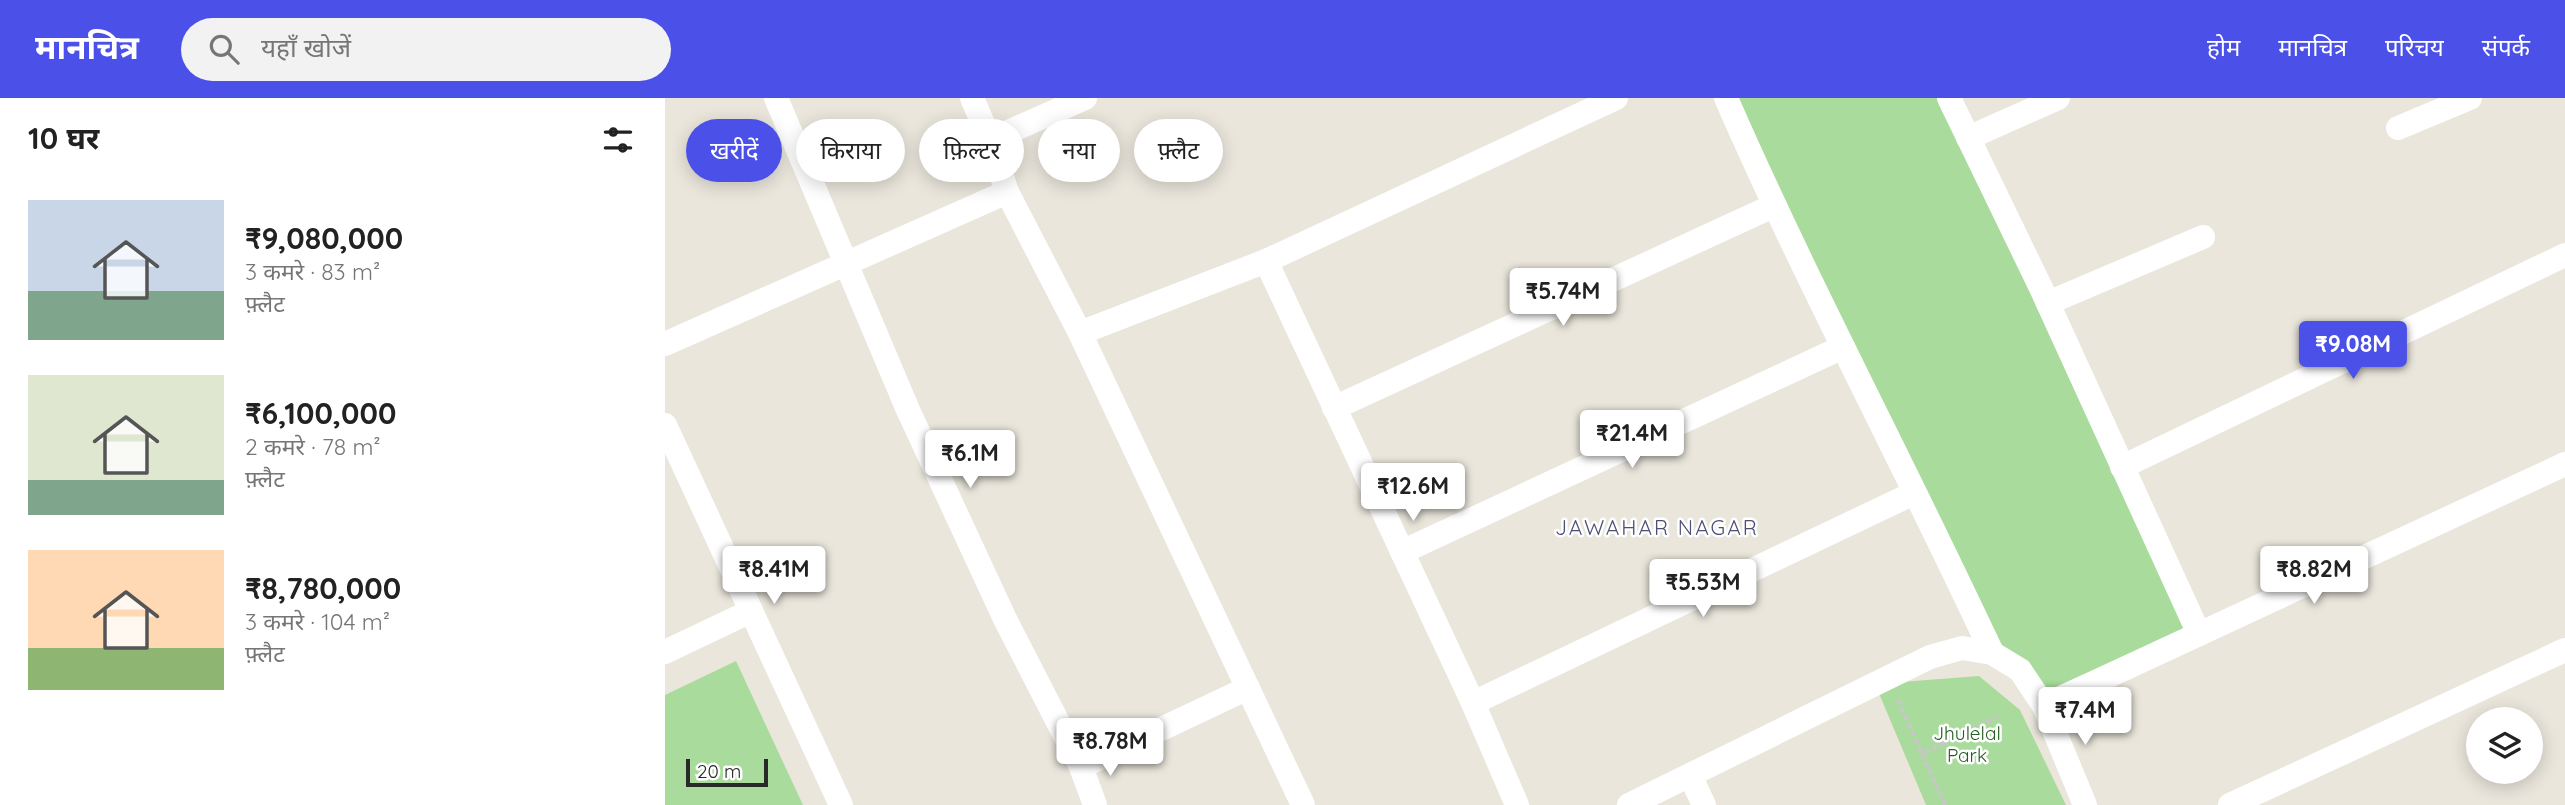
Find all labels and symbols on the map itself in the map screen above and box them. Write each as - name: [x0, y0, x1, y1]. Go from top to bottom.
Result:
- pin: ₹5.74M: [1506, 268, 1620, 328]
- pin: ₹9.08M: [2296, 322, 2410, 381]
- pin: ₹21.4M: [1575, 410, 1689, 470]
- pin: ₹6.1M: [921, 430, 1019, 490]
- pin: ₹12.6M: [1356, 464, 1470, 523]
- district label: JAWAHAR NAGAR: [1555, 514, 1759, 540]
- pin: ₹8.41M: [717, 546, 831, 606]
- pin: ₹8.82M: [2257, 546, 2371, 606]
- pin: ₹5.53M: [1646, 560, 1760, 619]
- pin: ₹7.4M: [2036, 688, 2134, 747]
- pin: ₹8.78M: [1053, 718, 1167, 778]
- park label: Jhulelal Park: [1933, 721, 2001, 767]
- scale bar: [686, 756, 768, 788]

